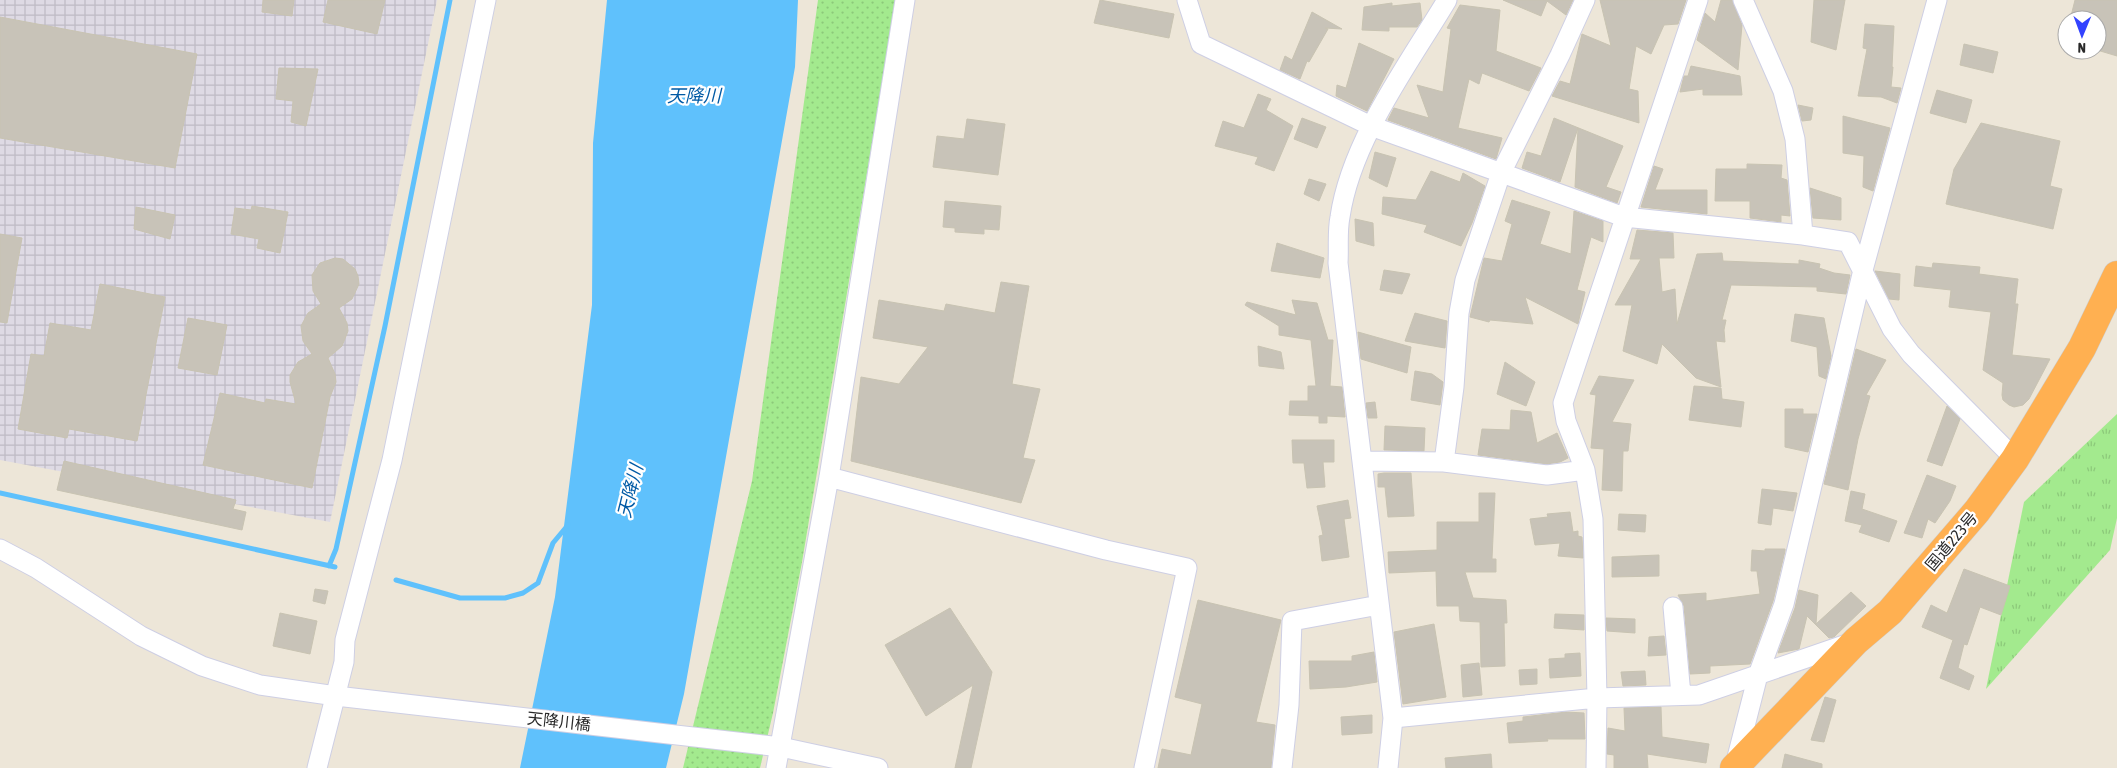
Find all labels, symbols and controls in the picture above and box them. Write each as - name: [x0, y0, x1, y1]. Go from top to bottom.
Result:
- north arrow: [2057, 10, 2107, 60]
- text: N: [2078, 40, 2086, 56]
- water label: 天降川: [667, 85, 723, 106]
- water label: 天降川: [613, 460, 647, 520]
- street label: 国道223号: [1921, 508, 1981, 574]
- street label: 天降川橋: [526, 709, 592, 733]

